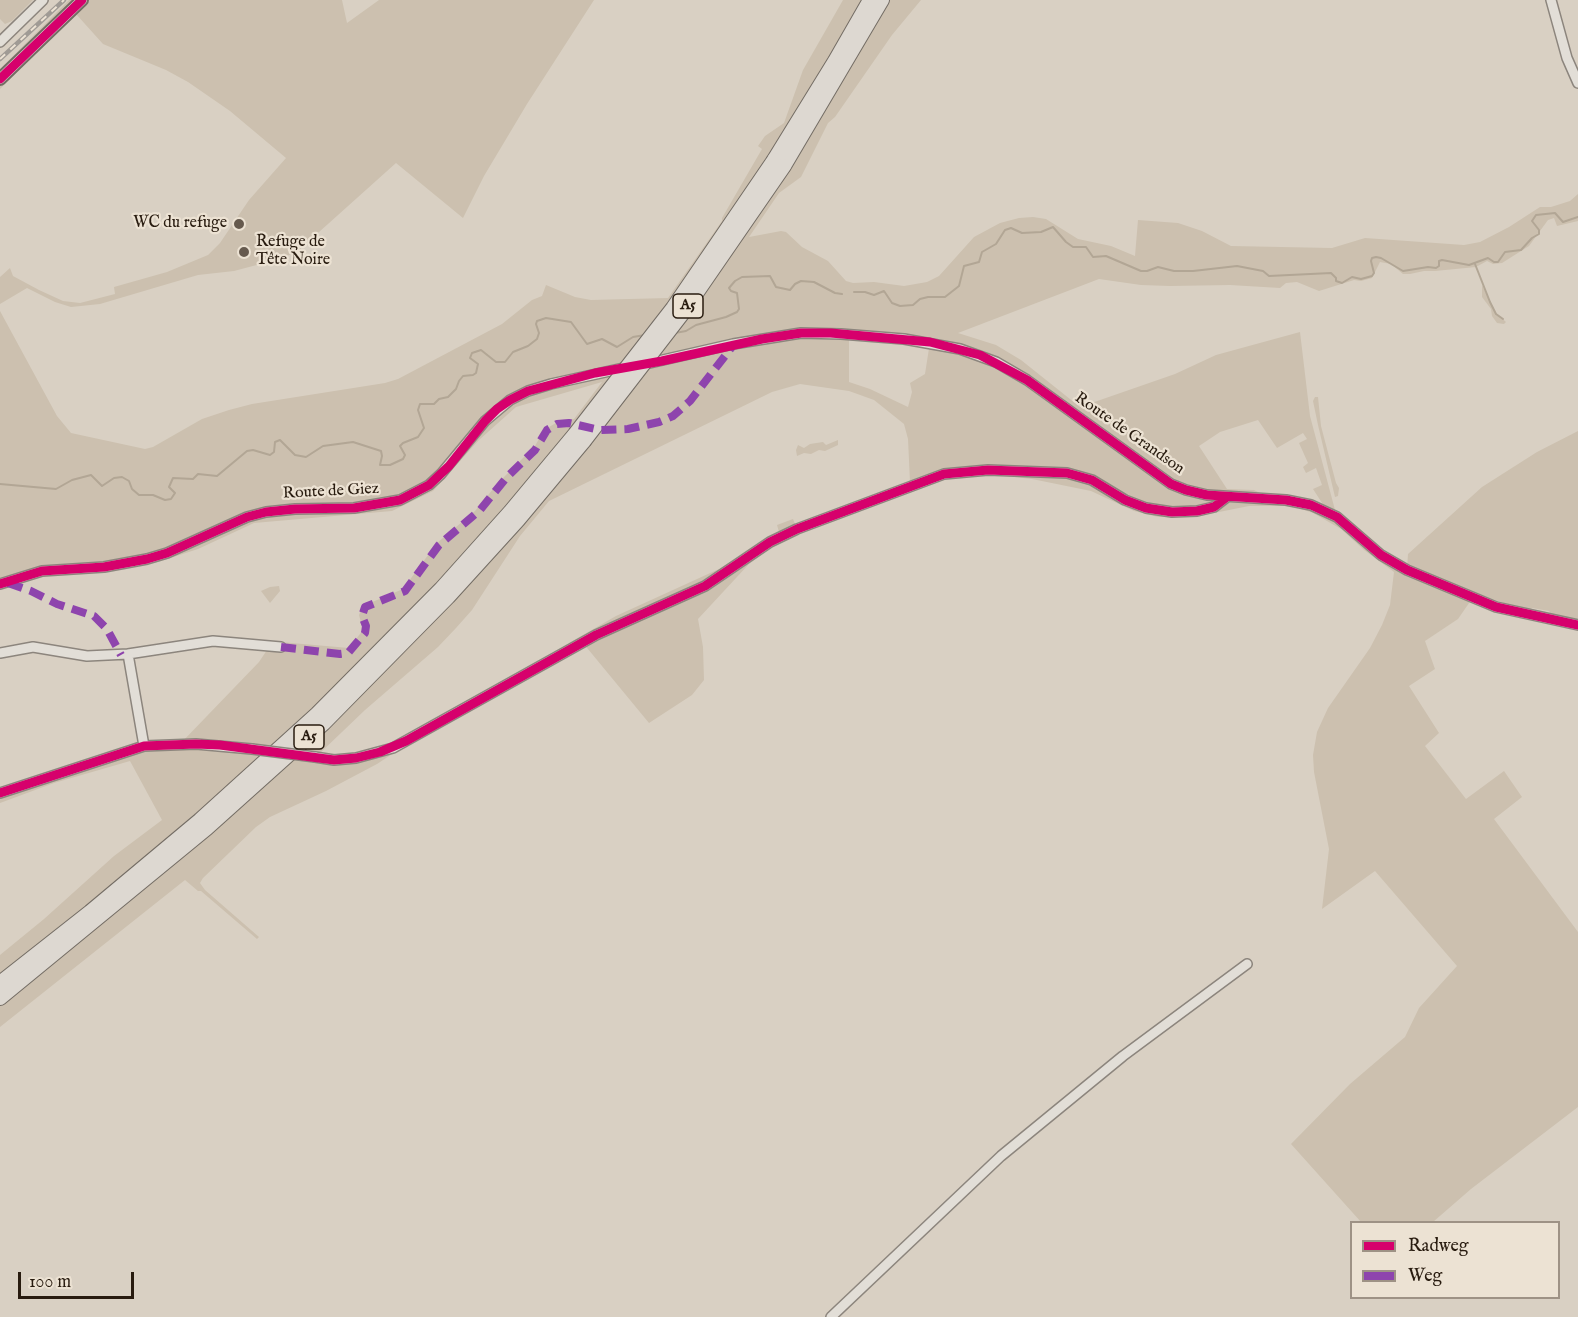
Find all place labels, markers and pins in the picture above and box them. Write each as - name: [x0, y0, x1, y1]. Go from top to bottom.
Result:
- place label: WC du refuge: [133, 214, 227, 234]
- marker: WC du refuge: [232, 217, 246, 231]
- place label: Refuge de Tête Noire: [256, 233, 330, 271]
- marker: Refuge de Tête Noire: [237, 245, 251, 259]

